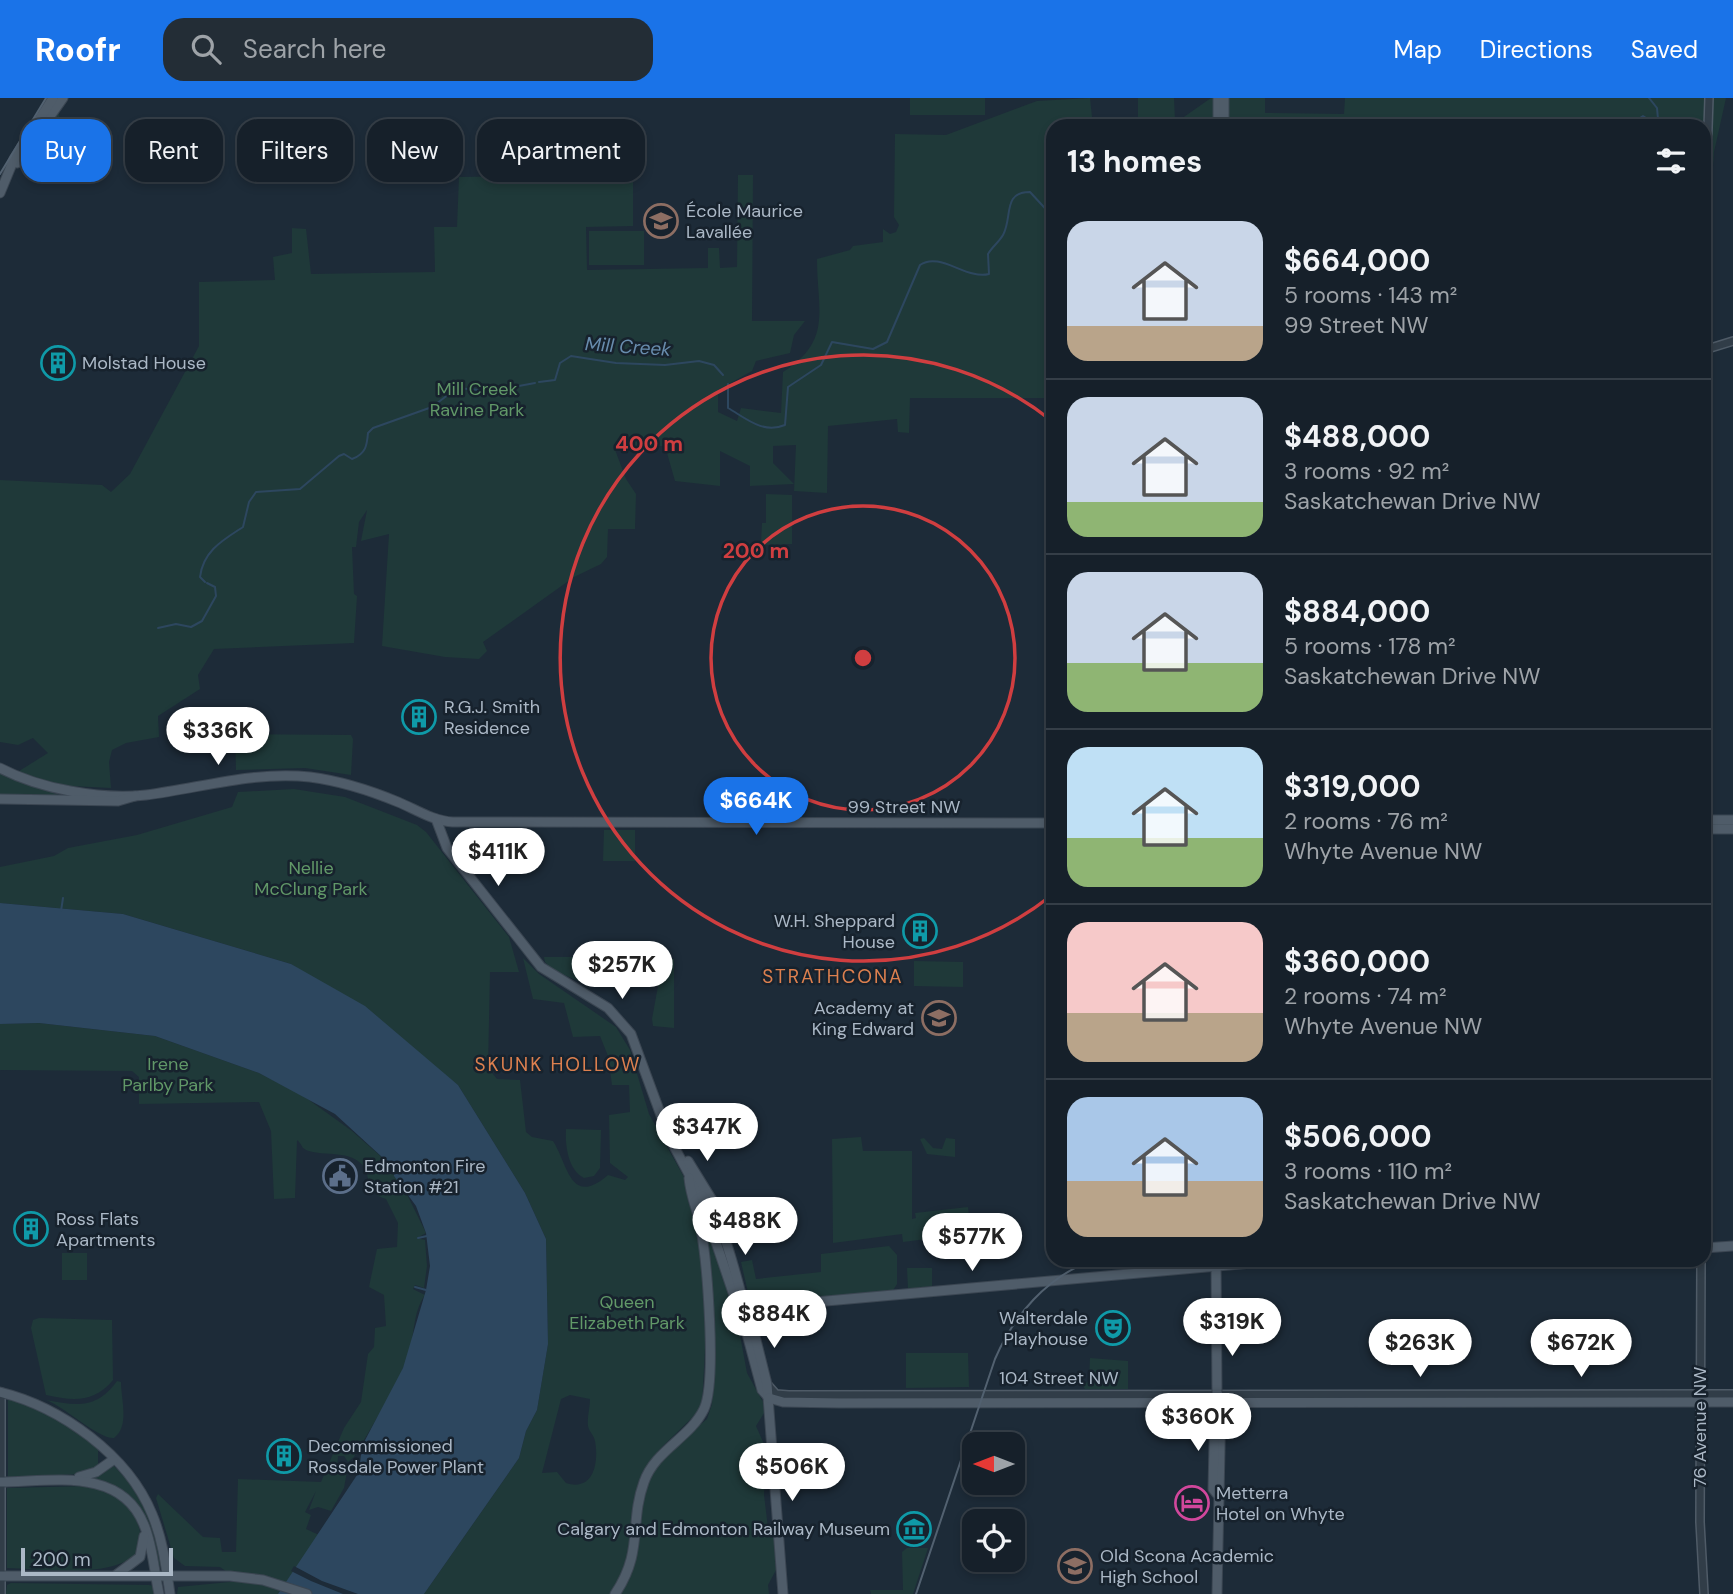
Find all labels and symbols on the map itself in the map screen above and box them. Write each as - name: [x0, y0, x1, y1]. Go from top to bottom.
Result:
- place label: École Maurice Lavallée: [686, 199, 803, 244]
- school or university icon: École Maurice Lavallée: [642, 202, 680, 240]
- water label: Mill Creek: [584, 331, 672, 362]
- building icon: Molstad House: [39, 344, 77, 382]
- place label: Molstad House: [82, 351, 206, 375]
- park label: Mill Creek Ravine Park: [430, 377, 524, 422]
- text: 400 m: [615, 430, 683, 458]
- text: 200 m: [723, 537, 789, 565]
- centre of rings: [851, 646, 875, 670]
- place label: R.G.J. Smith Residence: [444, 695, 540, 740]
- building icon: R.G.J. Smith Residence: [400, 698, 438, 736]
- pin: $336K: [169, 708, 267, 767]
- pin: $664K: [707, 778, 805, 837]
- street label: 99 Street NW: [847, 795, 961, 819]
- pin: $411K: [449, 828, 547, 888]
- park label: Nellie McClung Park: [254, 856, 368, 901]
- place label: W.H. Sheppard House: [774, 909, 895, 954]
- building icon: W.H. Sheppard House: [901, 912, 939, 950]
- pin: $257K: [573, 942, 671, 1001]
- district label: STRATHCONA: [762, 964, 904, 989]
- place label: Academy at King Edward: [812, 996, 914, 1041]
- school or university icon: Academy at King Edward: [920, 999, 958, 1037]
- park label: Irene Parlby Park: [122, 1052, 214, 1097]
- district label: SKUNK HOLLOW: [475, 1052, 641, 1077]
- pin: $347K: [658, 1104, 756, 1163]
- place label: Edmonton Fire Station #21: [364, 1154, 486, 1199]
- public building icon: Edmonton Fire Station #21: [321, 1157, 359, 1195]
- pin: $488K: [696, 1198, 794, 1257]
- place label: Ross Flats Apartments: [56, 1207, 155, 1252]
- building icon: Ross Flats Apartments: [12, 1210, 50, 1248]
- pin: $577K: [923, 1214, 1021, 1273]
- park label: Queen Elizabeth Park: [569, 1290, 685, 1335]
- pin: $884K: [725, 1290, 823, 1350]
- pin: $319K: [1183, 1298, 1281, 1358]
- place label: Walterdale Playhouse: [999, 1306, 1088, 1351]
- theatre icon: Walterdale Playhouse: [1094, 1309, 1132, 1347]
- pin: $263K: [1371, 1320, 1469, 1379]
- pin: $672K: [1532, 1320, 1630, 1379]
- street label: 104 Street NW: [999, 1366, 1119, 1390]
- street label: 76 Avenue NW: [1688, 1366, 1712, 1488]
- pin: $360K: [1149, 1394, 1247, 1453]
- north arrow: [962, 1432, 1026, 1494]
- place label: Decommissioned Rossdale Power Plant: [308, 1434, 484, 1479]
- building icon: Decommissioned Rossdale Power Plant: [265, 1437, 303, 1475]
- pin: $506K: [743, 1444, 841, 1503]
- place label: Metterra Hotel on Whyte: [1216, 1481, 1345, 1526]
- hotel icon: Metterra Hotel on Whyte: [1173, 1484, 1211, 1522]
- museum icon: Calgary and Edmonton Railway Museum: [895, 1510, 933, 1548]
- place label: Calgary and Edmonton Railway Museum: [557, 1517, 890, 1541]
- place label: Old Scona Academic High School: [1100, 1544, 1274, 1589]
- scale bar: [21, 1545, 173, 1577]
- school or university icon: Old Scona Academic High School: [1056, 1547, 1094, 1585]

